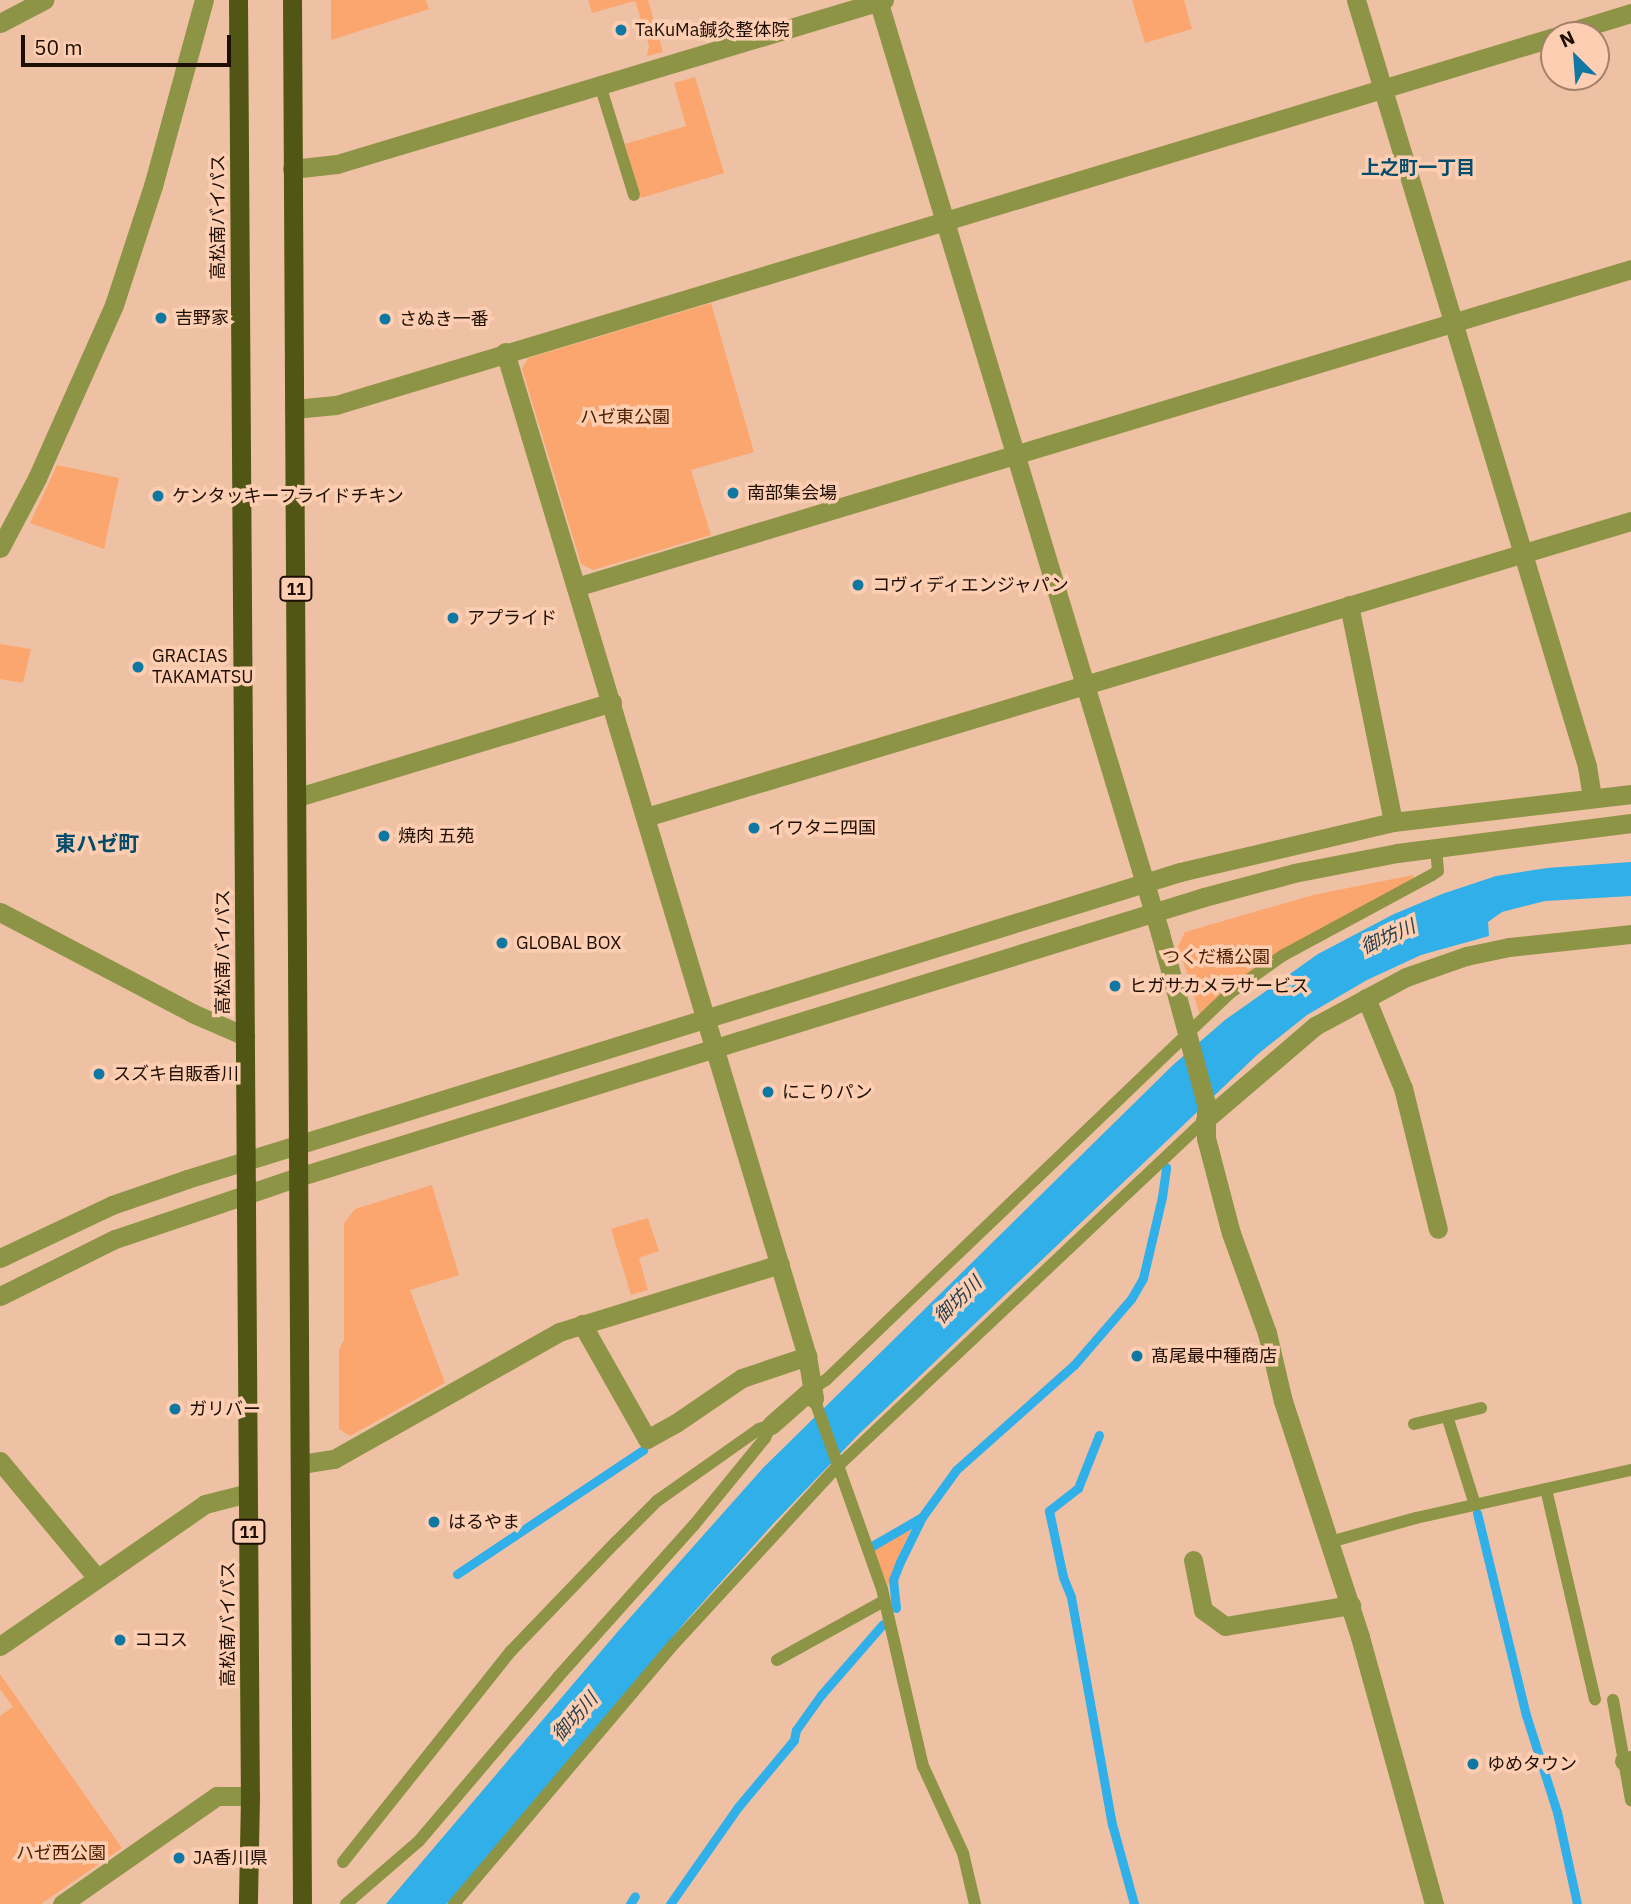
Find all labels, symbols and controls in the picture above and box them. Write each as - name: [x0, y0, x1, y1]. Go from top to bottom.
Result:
- place label: TaKuMa鍼灸整体院: [635, 19, 789, 41]
- scale bar: [24, 21, 234, 65]
- north arrow: [1540, 21, 1610, 91]
- marker: TaKuMa鍼灸整体院: [613, 22, 629, 38]
- text: N: [1556, 25, 1578, 53]
- text: 50 m: [34, 33, 83, 61]
- street label: 高松南バイパス: [207, 154, 229, 280]
- district label: 上之町一丁目: [1361, 157, 1475, 179]
- place label: 吉野家: [175, 307, 229, 329]
- place label: さぬき一番: [399, 308, 489, 330]
- marker: 吉野家: [153, 310, 169, 326]
- marker: さぬき一番: [377, 311, 393, 327]
- park label: ハゼ東公園: [580, 406, 670, 428]
- place label: 南部集会場: [747, 482, 837, 504]
- place label: ケンタッキーフライドチキン: [172, 485, 406, 507]
- marker: 南部集会場: [725, 485, 741, 501]
- marker: ケンタッキーフライドチキン: [150, 488, 166, 504]
- place label: コヴィディエンジャパン: [872, 574, 1070, 596]
- road number: 11: [278, 576, 314, 602]
- marker: コヴィディエンジャパン: [850, 577, 866, 593]
- place label: アプライド: [467, 607, 557, 629]
- marker: アプライド: [445, 610, 461, 626]
- place label: GRACIAS TAKAMATSU: [152, 646, 253, 688]
- marker: GRACIAS TAKAMATSU: [130, 659, 146, 675]
- place label: イワタニ四国: [768, 817, 876, 839]
- marker: イワタニ四国: [746, 820, 762, 836]
- place label: 焼肉 五苑: [398, 825, 474, 847]
- marker: 焼肉 五苑: [376, 828, 392, 844]
- district label: 東ハゼ町: [55, 830, 139, 856]
- street label: 高松南バイパス: [212, 889, 234, 1015]
- water label: 御坊川: [1357, 915, 1419, 959]
- place label: GLOBAL BOX: [516, 932, 621, 954]
- marker: GLOBAL BOX: [494, 935, 510, 951]
- park label: つくだ橋公園: [1162, 946, 1270, 968]
- place label: ヒガサカメラサービス: [1129, 975, 1309, 997]
- marker: ヒガサカメラサービス: [1107, 978, 1123, 994]
- place label: スズキ自販香川: [113, 1063, 239, 1085]
- marker: スズキ自販香川: [91, 1066, 107, 1082]
- place label: にこりパン: [782, 1081, 872, 1103]
- marker: にこりパン: [760, 1084, 776, 1100]
- water label: 御坊川: [930, 1272, 986, 1328]
- place label: 髙尾最中種商店: [1151, 1345, 1277, 1367]
- marker: 髙尾最中種商店: [1129, 1348, 1145, 1364]
- place label: ガリバー: [189, 1398, 261, 1420]
- marker: ガリバー: [167, 1401, 183, 1417]
- place label: はるやま: [448, 1511, 520, 1533]
- marker: はるやま: [426, 1514, 442, 1530]
- road number: 11: [232, 1520, 266, 1544]
- street label: 高松南バイパス: [217, 1561, 239, 1687]
- place label: ココス: [134, 1629, 188, 1651]
- marker: ココス: [112, 1632, 128, 1648]
- water label: 御坊川: [547, 1688, 603, 1746]
- place label: ゆめタウン: [1487, 1753, 1577, 1775]
- marker: ゆめタウン: [1465, 1756, 1481, 1772]
- park label: ハゼ西公園: [16, 1842, 106, 1864]
- place label: JA香川県: [193, 1847, 268, 1869]
- marker: JA香川県: [171, 1850, 187, 1866]

